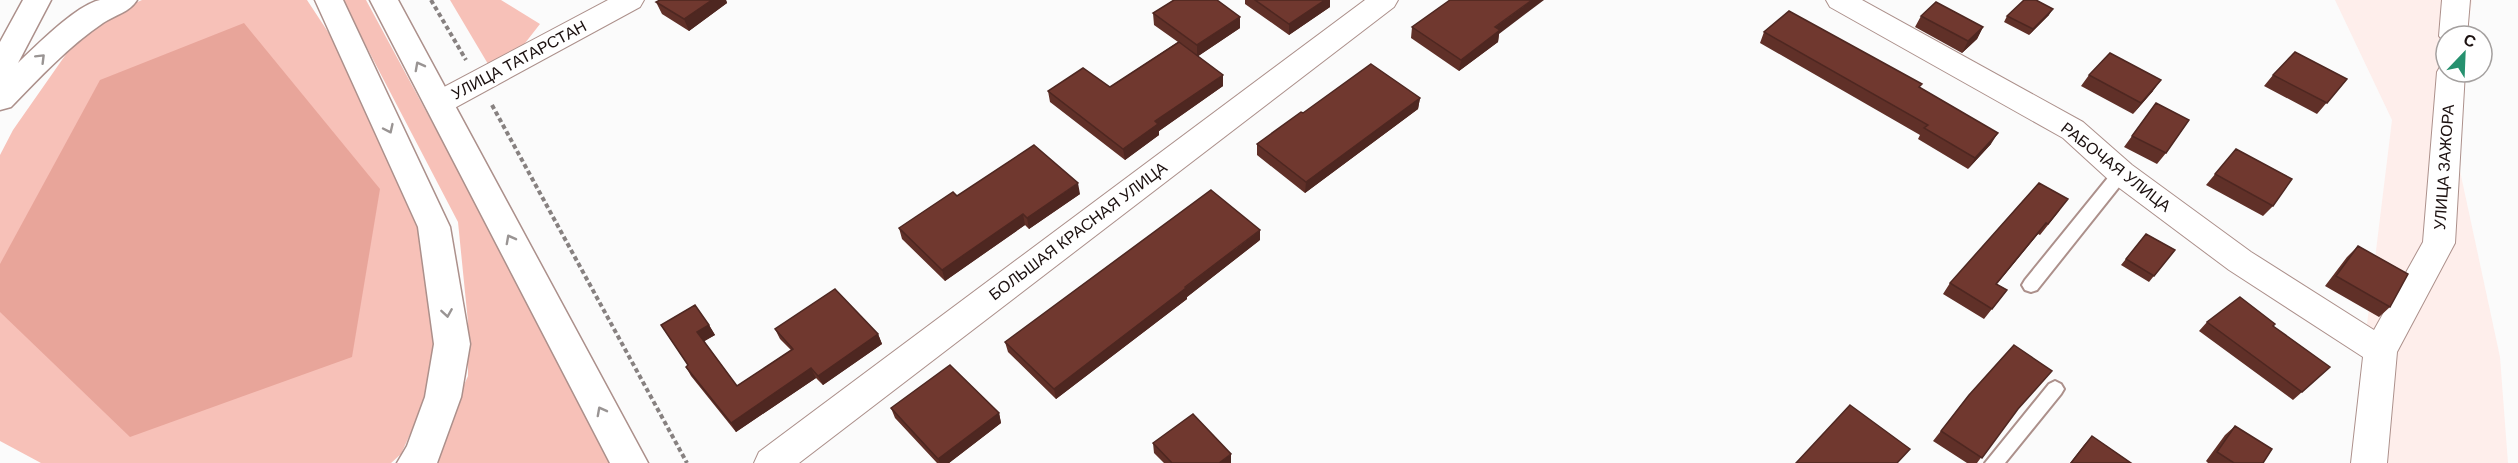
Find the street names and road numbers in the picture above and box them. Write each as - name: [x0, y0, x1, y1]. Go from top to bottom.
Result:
- street label: УЛИЦА ТАТАРСТАН: [448, 16, 590, 104]
- street label: УЛИЦА ЗАЖОРА: [2429, 103, 2459, 231]
- street label: РАБОЧАЯ УЛИЦА: [2057, 117, 2176, 217]
- street label: БОЛЬШАЯ КРАСНАЯ УЛИЦА: [985, 157, 1172, 305]

